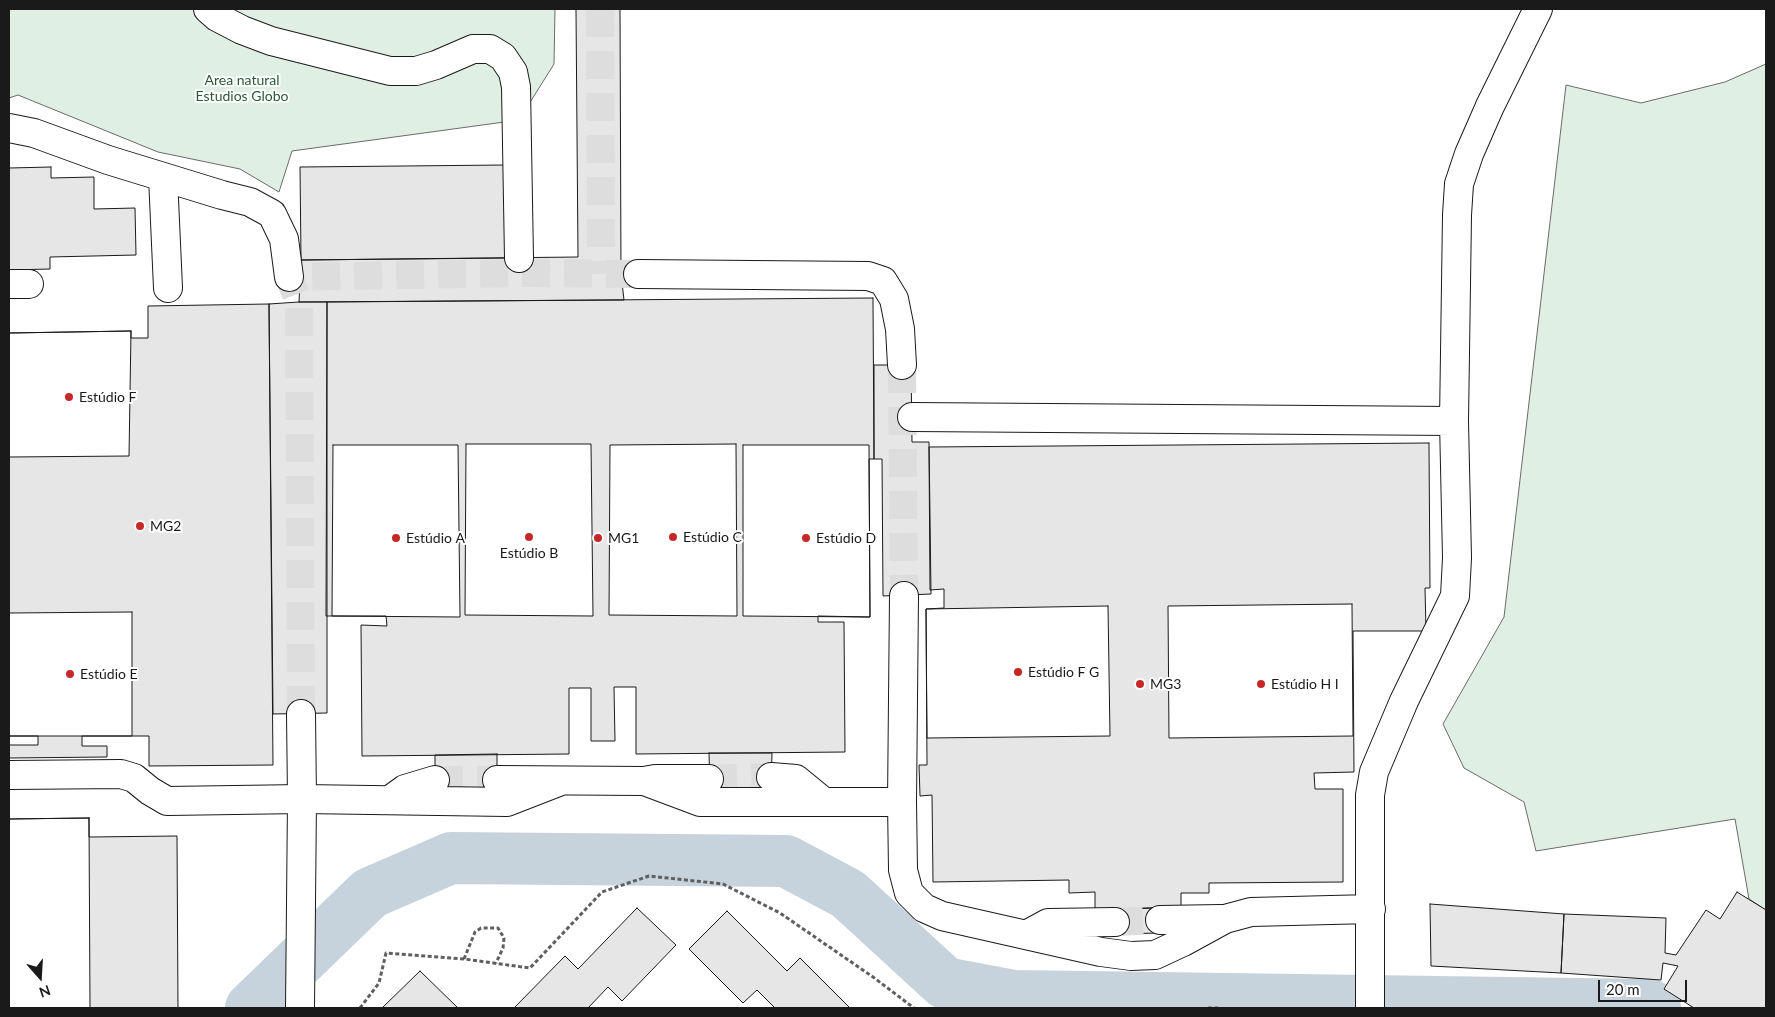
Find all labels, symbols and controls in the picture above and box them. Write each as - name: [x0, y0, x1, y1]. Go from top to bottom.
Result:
- park label: Area natural Estudios Globo: [196, 72, 288, 104]
- place label: Estúdio F: [79, 389, 136, 405]
- marker: Estúdio F: [63, 391, 75, 403]
- place label: MG2: [150, 518, 181, 534]
- marker: MG2: [134, 520, 146, 532]
- place label: Estúdio C: [683, 529, 742, 545]
- place label: Estúdio A: [406, 530, 465, 546]
- place label: MG1: [608, 530, 639, 546]
- place label: Estúdio D: [816, 530, 876, 546]
- marker: Estúdio B: [523, 531, 535, 543]
- marker: Estúdio C: [667, 531, 679, 543]
- marker: Estúdio A: [390, 532, 402, 544]
- marker: MG1: [592, 532, 604, 544]
- marker: Estúdio D: [800, 532, 812, 544]
- place label: Estúdio B: [500, 545, 558, 561]
- place label: Estúdio F G: [1028, 664, 1099, 680]
- place label: Estúdio E: [80, 666, 138, 682]
- marker: Estúdio F G: [1012, 666, 1024, 678]
- marker: Estúdio E: [64, 668, 76, 680]
- place label: MG3: [1150, 676, 1181, 692]
- place label: Estúdio H I: [1271, 676, 1339, 692]
- marker: MG3: [1134, 678, 1146, 690]
- marker: Estúdio H I: [1255, 678, 1267, 690]
- north arrow: [15, 952, 65, 1002]
- scale bar: [1600, 970, 1689, 1002]
- text: 20 m: [1606, 980, 1640, 998]
- text: N: [37, 982, 53, 1001]

